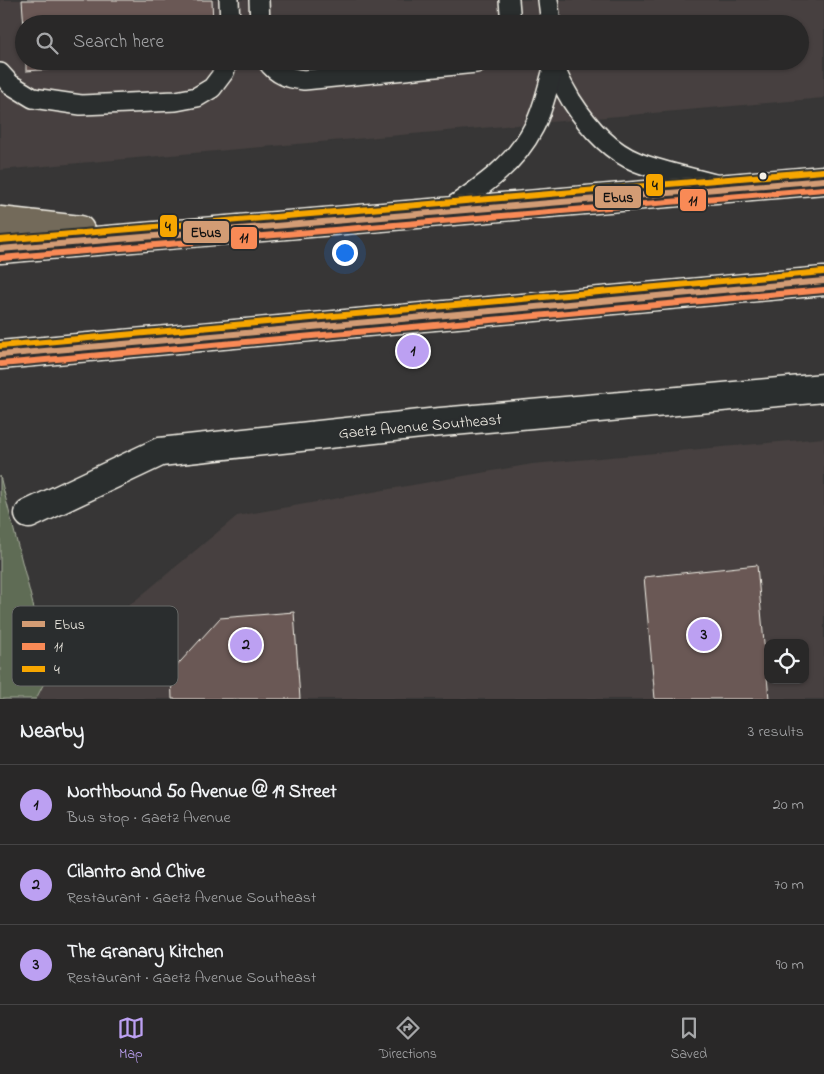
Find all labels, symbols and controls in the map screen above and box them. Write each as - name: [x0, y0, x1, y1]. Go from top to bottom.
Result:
- search box: [15, 15, 809, 70]
- icon: search: [33, 29, 61, 57]
- text: Search here: [73, 29, 164, 56]
- unlabelled marker: [758, 171, 768, 181]
- line badge: 4: [645, 173, 664, 197]
- text: 4: [651, 176, 658, 197]
- line badge: Ebus: [594, 185, 642, 209]
- text: Ebus: [603, 188, 633, 209]
- line badge: 11: [679, 188, 707, 212]
- text: 11: [689, 191, 698, 212]
- line badge: 4: [159, 214, 178, 238]
- text: 4: [164, 217, 171, 238]
- line badge: Ebus: [182, 220, 230, 244]
- text: Ebus: [191, 223, 221, 244]
- line badge: 11: [230, 226, 258, 250]
- text: 11: [240, 228, 249, 249]
- your location: [332, 240, 358, 266]
- pin: 1: [397, 332, 429, 370]
- street label: Gaetz Avenue Southeast: [338, 408, 503, 446]
- legend: [12, 606, 178, 686]
- text: Ebus: [54, 615, 85, 636]
- pin: 3: [688, 616, 720, 654]
- pin: 2: [230, 626, 262, 664]
- text: 11: [54, 637, 63, 658]
- map controls: [764, 639, 809, 684]
- button: locate: [764, 639, 809, 684]
- text: 4: [54, 660, 60, 681]
- text: Nearby: [20, 717, 84, 747]
- text: 3 results: [748, 720, 804, 744]
- text: Northbound 50 Avenue @ 19 Street: [67, 779, 337, 806]
- text: 1: [33, 793, 39, 817]
- text: 20 m: [773, 793, 804, 817]
- text: Bus stop · Gaetz Avenue: [67, 806, 231, 830]
- text: Cilantro and Chive: [67, 859, 205, 886]
- text: 2: [32, 873, 40, 897]
- text: 70 m: [774, 873, 804, 897]
- text: Restaurant · Gaetz Avenue Southeast: [67, 886, 316, 910]
- text: The Granary Kitchen: [67, 939, 223, 966]
- text: 3: [33, 953, 39, 977]
- text: 90 m: [776, 953, 804, 977]
- text: Restaurant · Gaetz Avenue Southeast: [67, 966, 316, 990]
- tab: Map: [117, 1014, 145, 1065]
- tab: Directions: [379, 1014, 437, 1065]
- tab: Saved: [671, 1014, 707, 1065]

